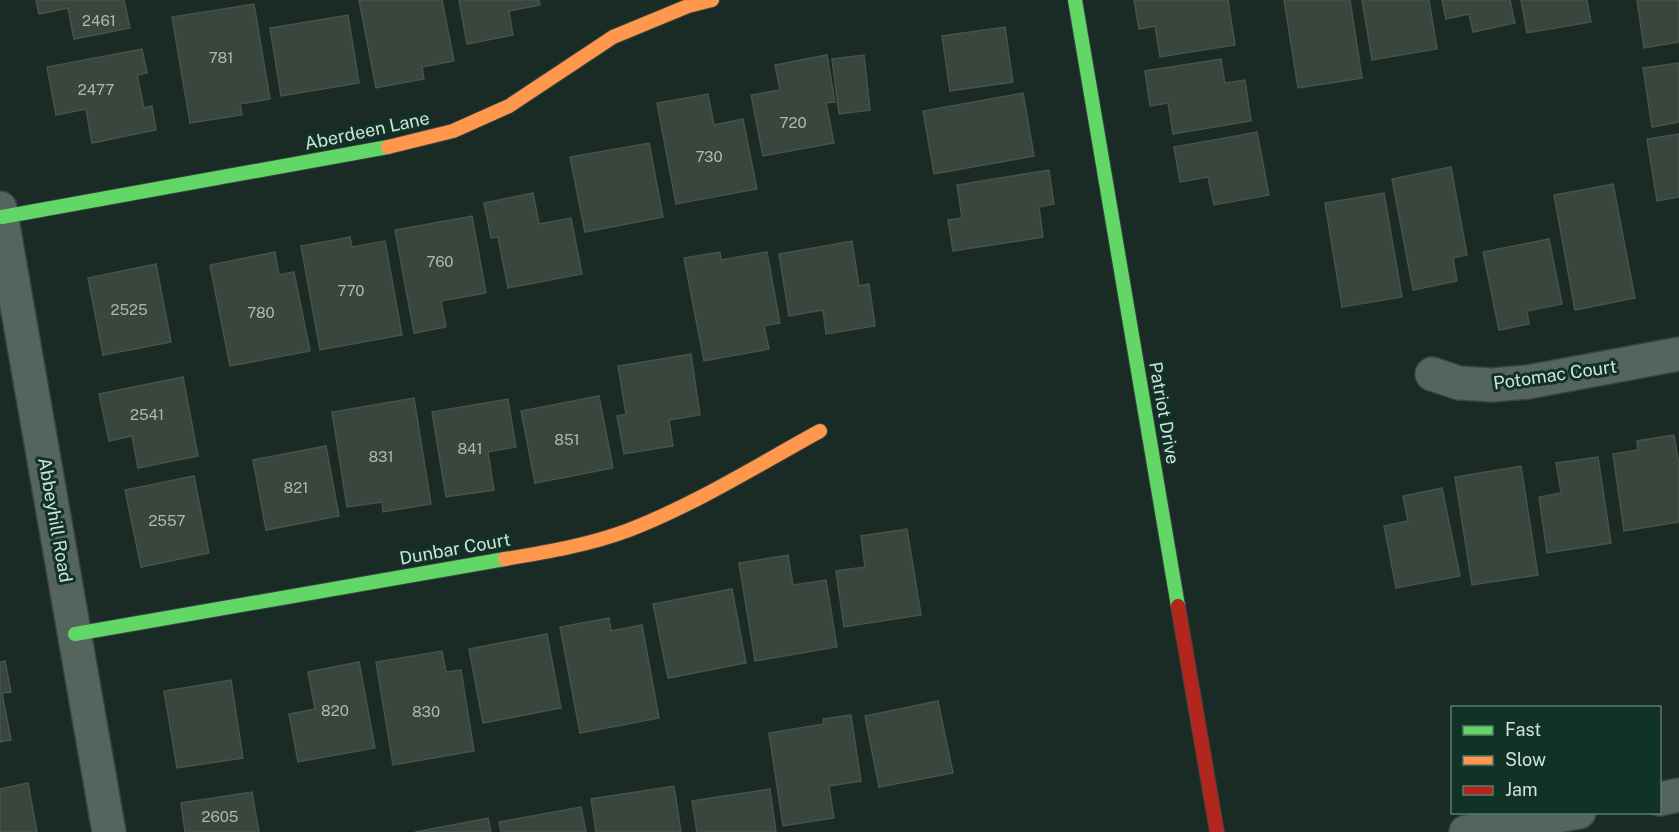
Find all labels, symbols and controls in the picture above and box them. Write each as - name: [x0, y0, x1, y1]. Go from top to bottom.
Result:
- house number: 2461: [82, 12, 116, 29]
- house number: 781: [209, 49, 233, 66]
- house number: 2477: [78, 81, 114, 98]
- street label: Aberdeen Lane: [303, 107, 431, 154]
- house number: 720: [779, 114, 807, 131]
- house number: 730: [695, 148, 723, 165]
- house number: 760: [426, 253, 454, 270]
- house number: 770: [337, 282, 365, 299]
- house number: 2525: [110, 301, 148, 318]
- house number: 780: [247, 304, 275, 321]
- street label: Potomac Court: [1492, 355, 1618, 394]
- street label: Patriot Drive: [1145, 360, 1184, 466]
- house number: 2541: [130, 406, 164, 423]
- house number: 851: [554, 431, 580, 448]
- house number: 841: [457, 440, 483, 457]
- house number: 831: [368, 448, 394, 465]
- street label: Abbeyhill Road: [34, 456, 77, 584]
- house number: 821: [284, 479, 308, 496]
- house number: 2557: [148, 512, 186, 529]
- street label: Dunbar Court: [398, 528, 512, 569]
- house number: 820: [321, 702, 349, 719]
- house number: 830: [412, 703, 440, 720]
- legend: [1451, 706, 1661, 814]
- text: Fast: [1505, 719, 1541, 740]
- text: Slow: [1505, 749, 1546, 770]
- text: Jam: [1505, 779, 1538, 800]
- house number: 2605: [202, 808, 238, 825]

